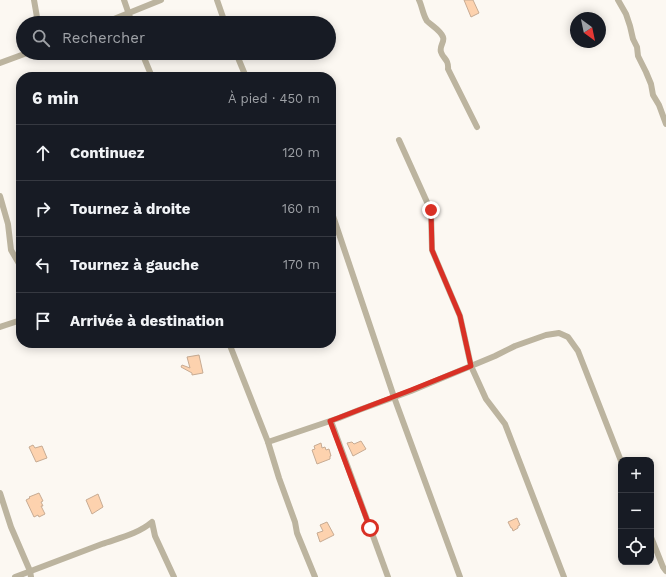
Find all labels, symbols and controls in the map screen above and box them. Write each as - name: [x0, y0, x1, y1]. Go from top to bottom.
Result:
- north arrow: [570, 12, 606, 48]
- search box: [16, 16, 336, 60]
- icon: search: [30, 27, 52, 49]
- text: Rechercher: [62, 29, 145, 47]
- text: 6 min: [32, 88, 79, 108]
- text: À pied · 450 m: [228, 91, 320, 106]
- icon: ahead: [32, 142, 54, 164]
- text: Continuez: [70, 144, 144, 162]
- text: 120 m: [282, 145, 320, 160]
- icon: right: [32, 198, 54, 220]
- text: Tournez à droite: [70, 200, 190, 218]
- text: 160 m: [282, 201, 320, 216]
- route end: [422, 201, 440, 219]
- icon: left: [32, 254, 54, 276]
- text: Tournez à gauche: [70, 256, 199, 274]
- text: 170 m: [283, 257, 320, 272]
- icon: arrive: [32, 310, 54, 332]
- text: Arrivée à destination: [70, 312, 224, 330]
- map controls: [618, 457, 654, 565]
- button: +: [618, 457, 654, 493]
- button: −: [618, 493, 654, 529]
- route start: [361, 519, 379, 537]
- button: locate: [618, 529, 654, 565]

